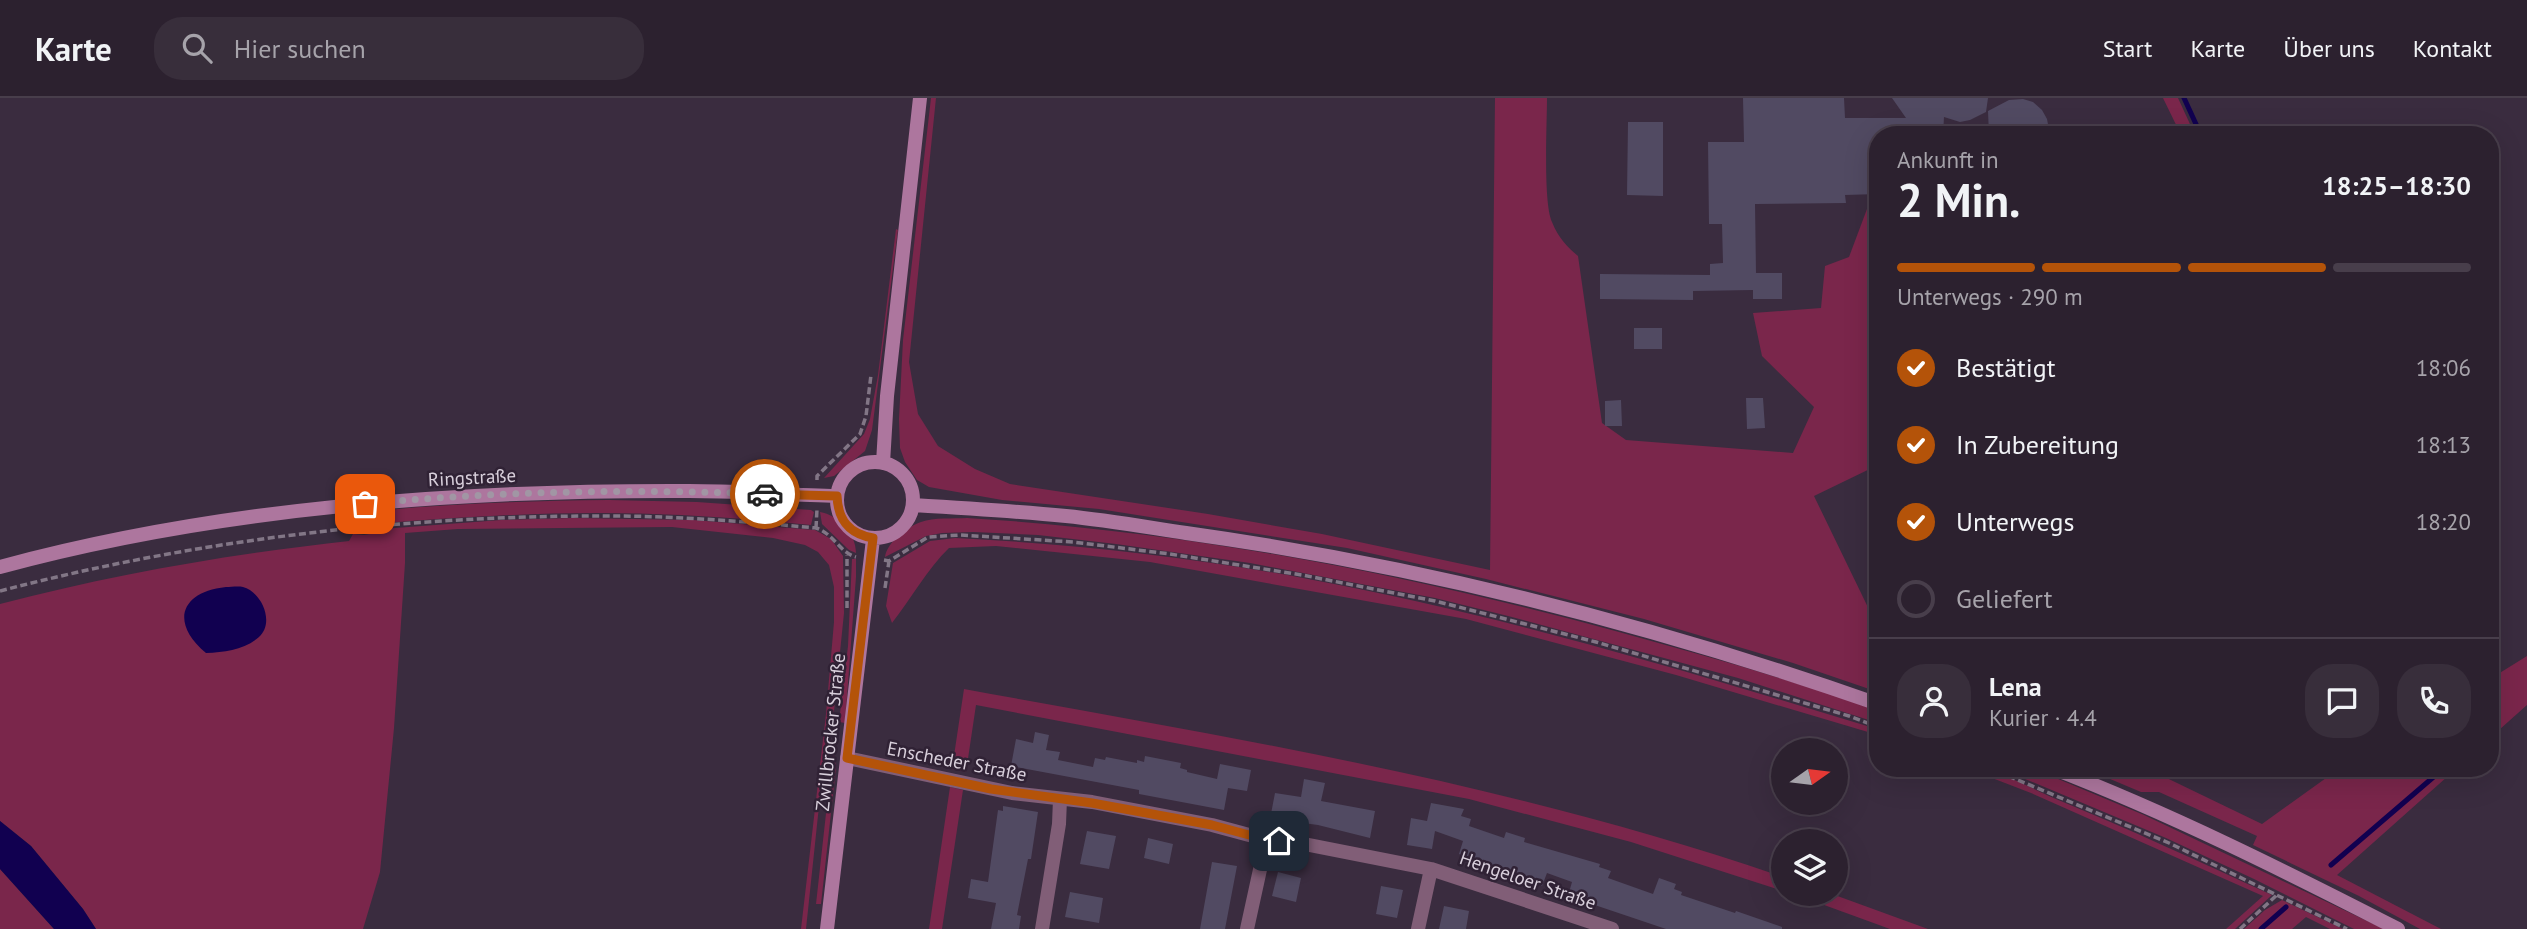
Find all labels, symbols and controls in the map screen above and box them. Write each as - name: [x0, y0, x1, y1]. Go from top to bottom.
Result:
- search box: [154, 17, 644, 80]
- text: Karte: [35, 27, 112, 70]
- icon: search: [178, 29, 216, 67]
- text: Hier suchen: [234, 32, 366, 65]
- text: Start: [2103, 33, 2152, 64]
- text: Karte: [2190, 33, 2245, 64]
- text: Über uns: [2283, 33, 2375, 64]
- text: Kontakt: [2413, 33, 2492, 64]
- text: Ankunft in: [1897, 145, 1999, 174]
- text: 18:25–18:30: [2322, 169, 2471, 202]
- text: 2 Min.: [1897, 170, 2020, 230]
- text: Unterwegs · 290 m: [1897, 282, 2083, 311]
- icon: check: [1897, 349, 1935, 387]
- text: Bestätigt: [1956, 351, 2056, 384]
- text: 18:06: [2416, 353, 2471, 382]
- icon: check: [1897, 426, 1935, 464]
- text: In Zubereitung: [1956, 428, 2119, 461]
- text: 18:13: [2416, 430, 2471, 459]
- courier: [730, 459, 800, 529]
- street label: Ringstraße: [427, 463, 517, 491]
- pin: [335, 474, 395, 534]
- icon: car: [746, 475, 784, 513]
- icon: bag: [346, 485, 384, 523]
- icon: check: [1897, 503, 1935, 541]
- text: Unterwegs: [1956, 505, 2074, 538]
- text: 18:20: [2416, 507, 2471, 536]
- text: Geliefert: [1956, 582, 2053, 615]
- street label: Zwillbrocker Straße: [810, 652, 850, 812]
- button: person: [1897, 664, 1971, 738]
- button: chat: [2305, 664, 2379, 738]
- button: phone: [2397, 664, 2471, 738]
- text: Lena: [1989, 670, 2042, 703]
- text: Kurier · 4.4: [1989, 703, 2097, 732]
- street label: Enscheder Straße: [885, 736, 1029, 786]
- north arrow: [1771, 738, 1848, 816]
- map controls: [1771, 738, 1848, 906]
- pin: [1249, 811, 1309, 871]
- icon: home: [1260, 822, 1298, 860]
- button: layers: [1771, 829, 1848, 906]
- street label: Hengeloer Straße: [1457, 845, 1599, 915]

